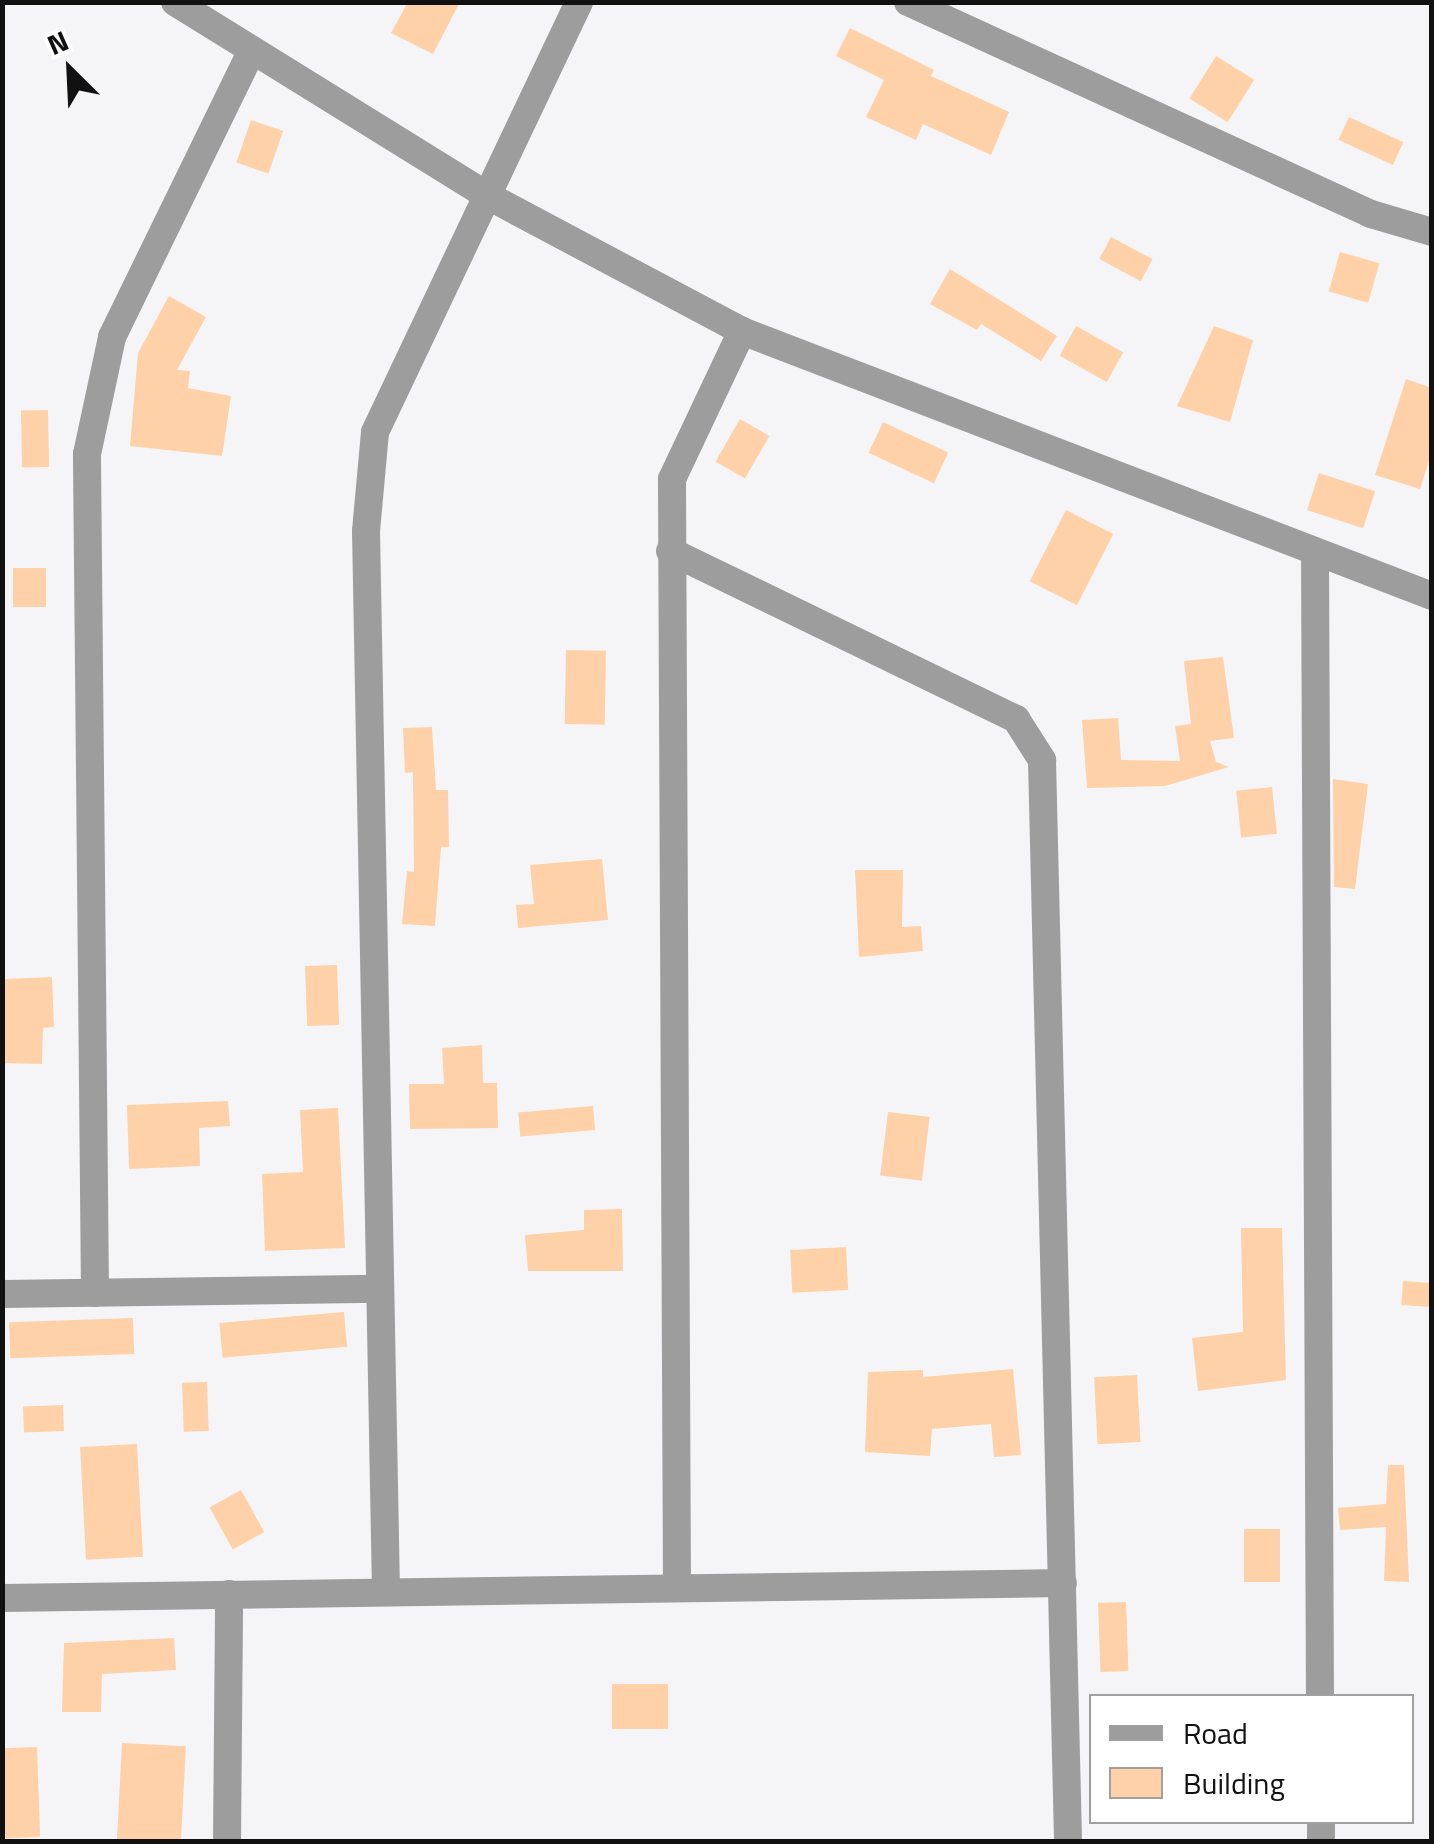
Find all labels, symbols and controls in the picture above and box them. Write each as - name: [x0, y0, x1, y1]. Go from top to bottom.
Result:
- text: N: [40, 19, 75, 66]
- north arrow: [20, 20, 120, 120]
- legend: [1089, 1694, 1414, 1824]
- text: Road: [1183, 1710, 1248, 1756]
- text: Building: [1183, 1760, 1285, 1806]

